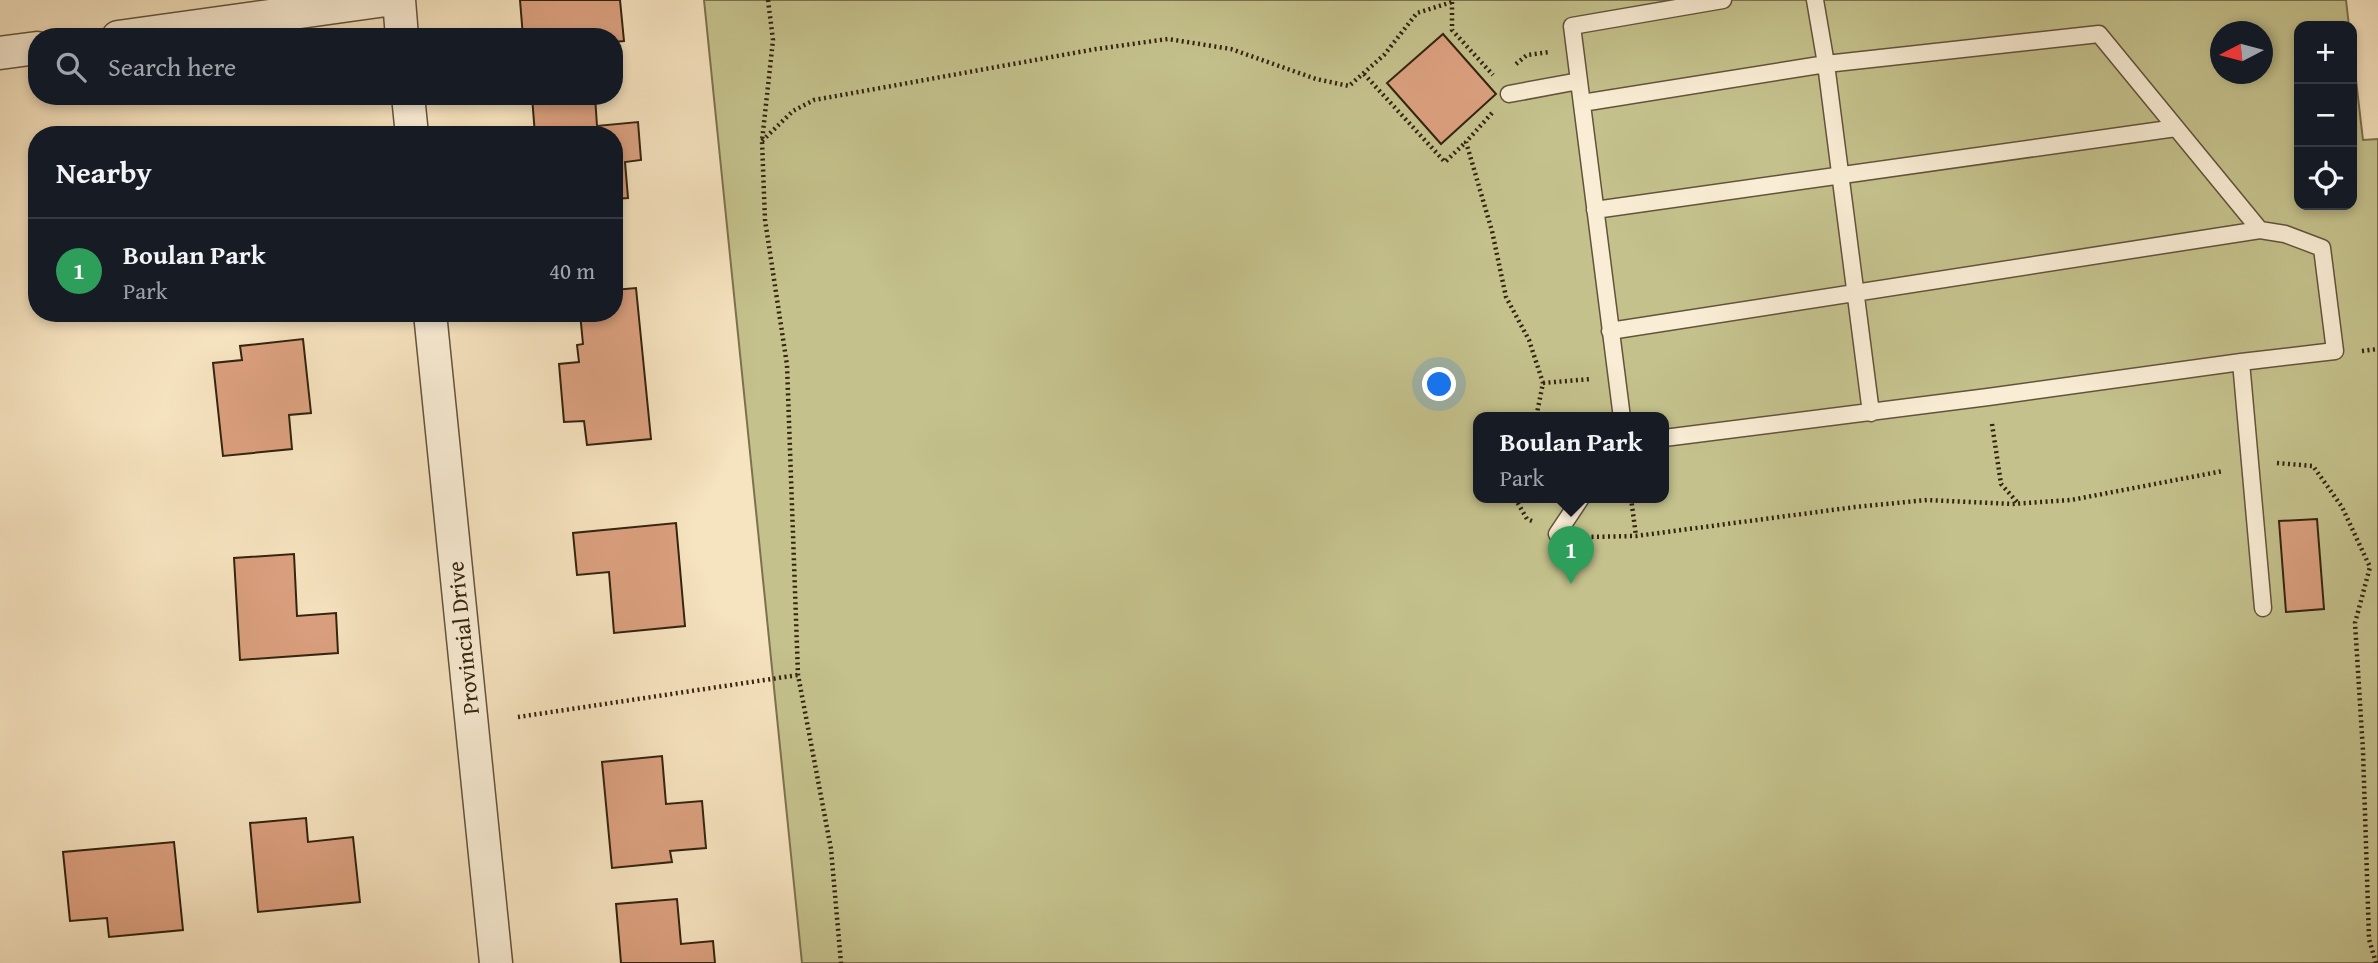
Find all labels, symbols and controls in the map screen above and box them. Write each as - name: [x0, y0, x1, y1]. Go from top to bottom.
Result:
- north arrow: [2210, 21, 2273, 84]
- map controls: [2294, 21, 2357, 210]
- button: +: [2294, 21, 2357, 84]
- search box: [28, 28, 623, 105]
- text: Search here: [108, 47, 236, 86]
- icon: search: [52, 48, 90, 86]
- button: −: [2294, 84, 2357, 147]
- button: locate: [2294, 147, 2357, 210]
- text: Nearby: [56, 150, 152, 194]
- text: Boulan Park: [123, 235, 265, 274]
- text: 1: [73, 254, 85, 287]
- text: 40 m: [549, 254, 595, 287]
- text: Park: [123, 274, 167, 307]
- your location: [1422, 367, 1456, 401]
- popup: [1473, 412, 1669, 503]
- text: Boulan Park: [1500, 422, 1642, 461]
- text: Park: [1500, 461, 1544, 494]
- pin: 1: [1548, 526, 1594, 584]
- street label: Provincial Drive: [438, 560, 487, 716]

